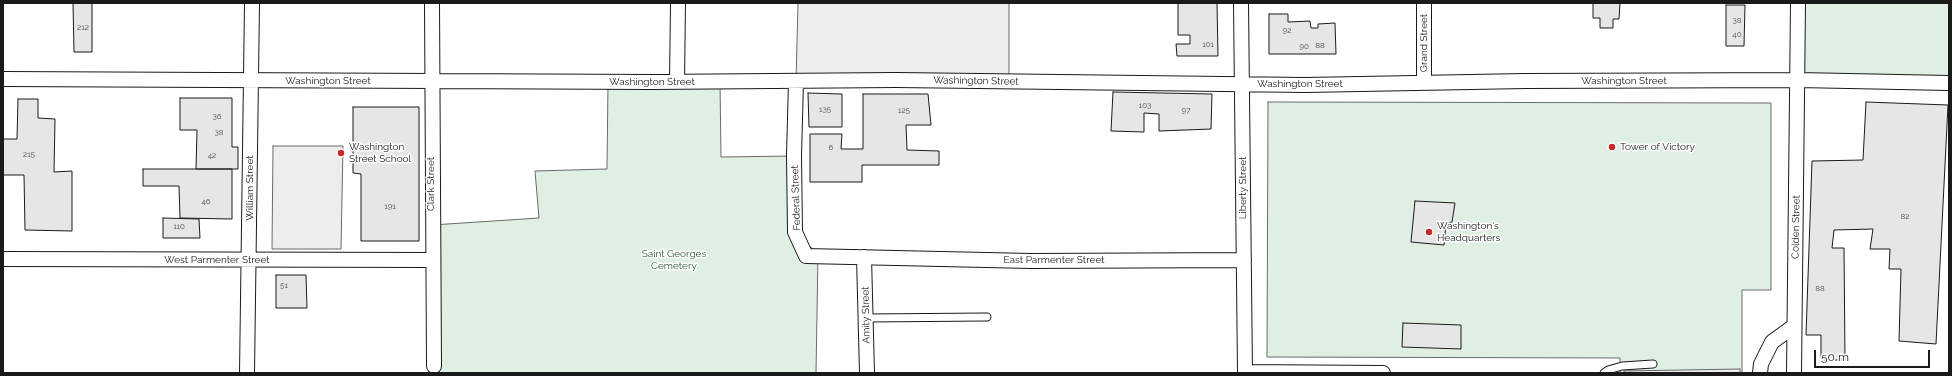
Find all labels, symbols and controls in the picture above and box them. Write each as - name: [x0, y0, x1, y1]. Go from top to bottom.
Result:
- street label: Grand Street: [1418, 14, 1430, 72]
- house number: 38: [1732, 16, 1742, 26]
- house number: 212: [77, 23, 89, 33]
- house number: 92: [1283, 26, 1291, 36]
- house number: 40: [1732, 30, 1742, 40]
- house number: 101: [1202, 40, 1214, 50]
- house number: 88: [1315, 41, 1325, 51]
- house number: 90: [1299, 42, 1309, 52]
- street label: Washington Street: [933, 74, 1019, 88]
- street label: Washington Street: [285, 75, 371, 87]
- street label: Washington Street: [1581, 75, 1667, 87]
- street label: Washington Street: [609, 76, 695, 88]
- street label: Washington Street: [1257, 78, 1343, 90]
- house number: 103: [1139, 101, 1151, 111]
- house number: 135: [819, 105, 831, 115]
- house number: 125: [898, 106, 910, 116]
- house number: 97: [1182, 106, 1190, 116]
- house number: 36: [212, 112, 222, 122]
- house number: 38: [214, 128, 224, 138]
- place label: Washington Street School: [349, 141, 411, 164]
- place label: Tower of Victory: [1620, 141, 1695, 153]
- marker: Tower of Victory: [1607, 142, 1617, 152]
- house number: 6: [829, 143, 833, 153]
- marker: Washington Street School: [336, 148, 346, 158]
- house number: 215: [23, 150, 35, 160]
- house number: 42: [208, 151, 216, 161]
- street label: William Street: [244, 155, 256, 221]
- street label: Clark Street: [425, 157, 437, 211]
- street label: Liberty Street: [1237, 157, 1249, 219]
- street label: Federal Street: [789, 165, 803, 231]
- street label: Colden Street: [1789, 195, 1803, 259]
- house number: 46: [201, 197, 211, 207]
- house number: 191: [384, 202, 396, 212]
- house number: 82: [1901, 212, 1909, 222]
- place label: Washington's Headquarters: [1437, 220, 1500, 244]
- house number: 110: [173, 222, 185, 232]
- marker: Washington's Headquarters: [1424, 227, 1434, 237]
- park label: Saint Georges Cemetery: [642, 248, 706, 272]
- street label: West Parmenter Street: [164, 254, 270, 266]
- street label: East Parmenter Street: [1003, 254, 1105, 266]
- house number: 51: [280, 281, 288, 291]
- house number: 88: [1815, 284, 1825, 294]
- street label: Amity Street: [860, 286, 872, 344]
- scale bar: [1816, 342, 1932, 368]
- text: 50 m: [1821, 350, 1849, 364]

